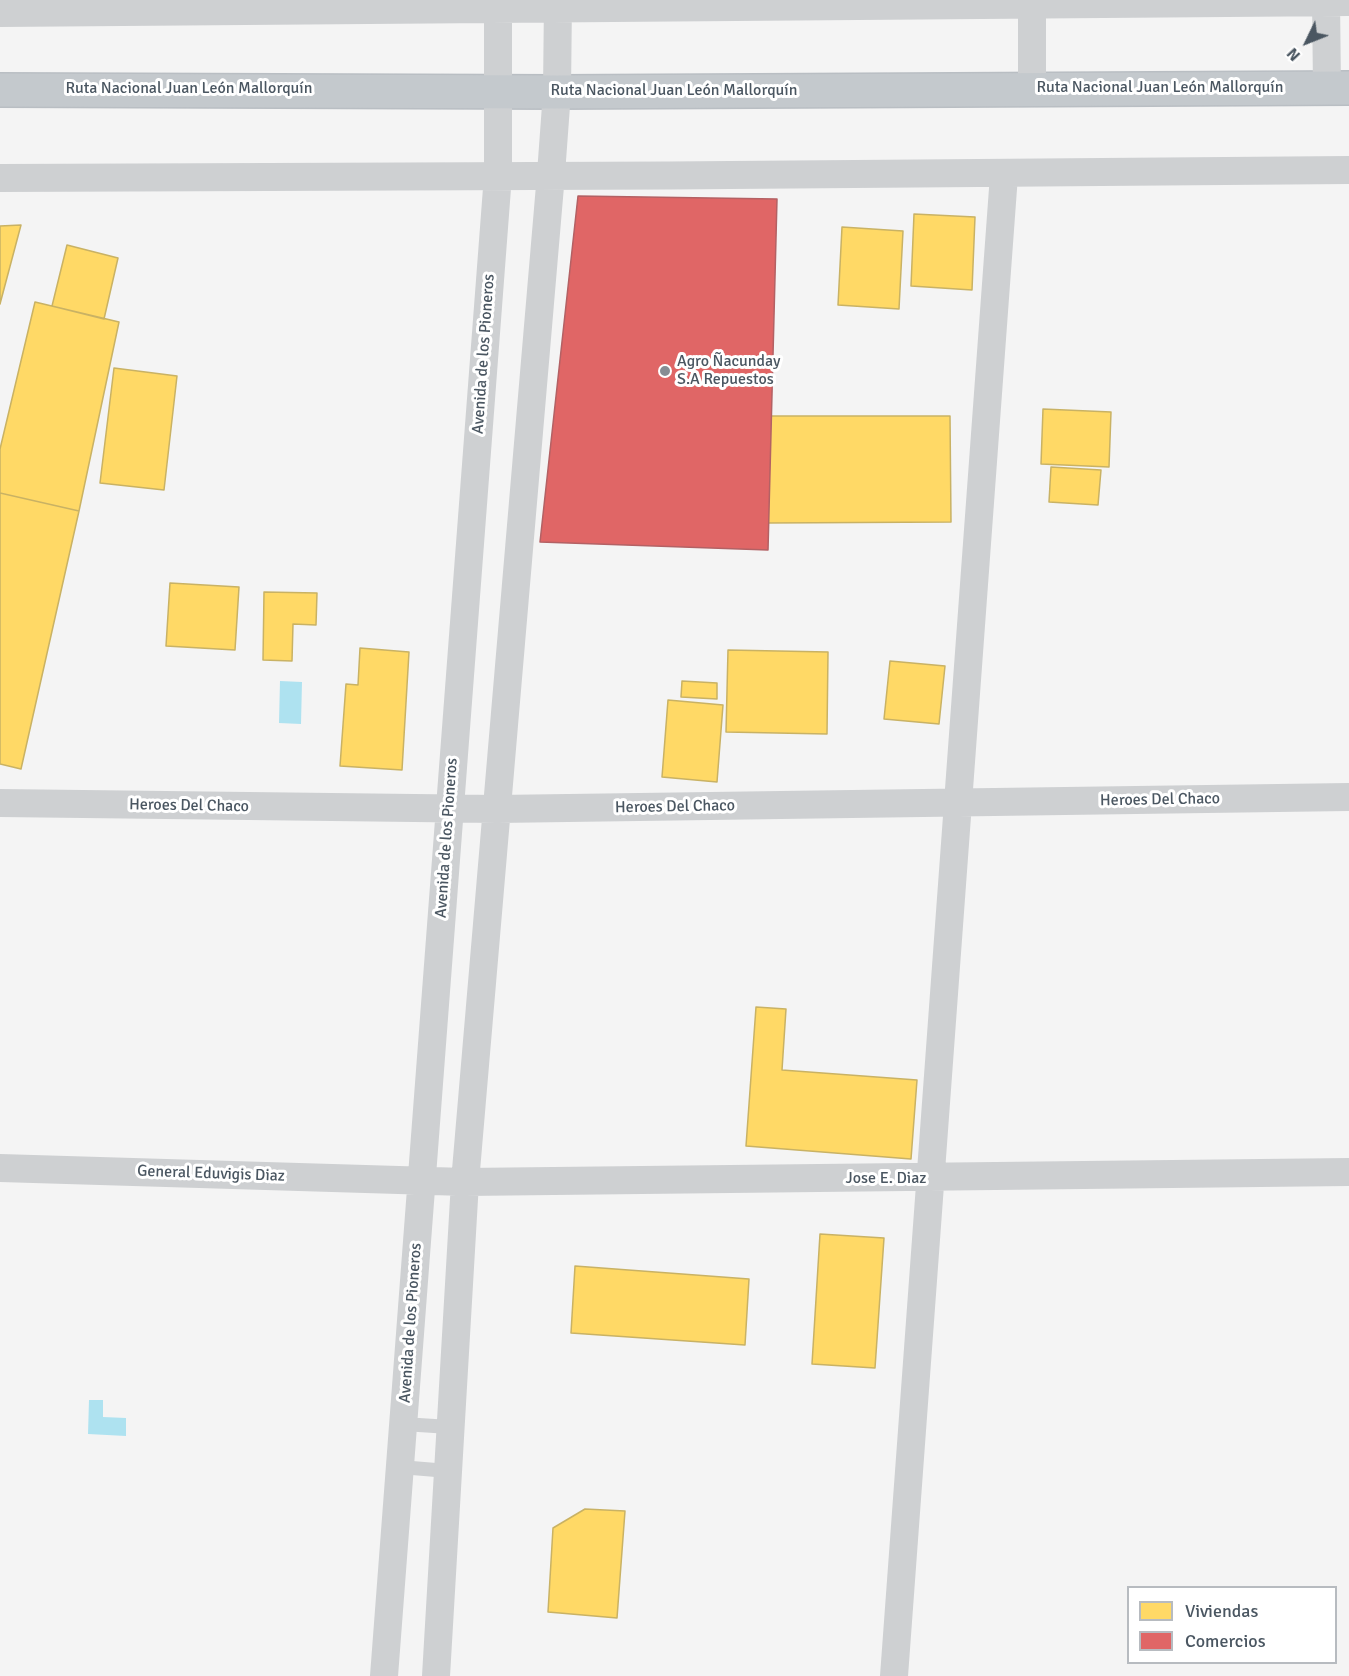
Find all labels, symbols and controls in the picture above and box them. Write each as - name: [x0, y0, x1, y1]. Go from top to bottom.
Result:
- north arrow: [1277, 12, 1337, 72]
- text: N: [1283, 43, 1305, 65]
- street label: Ruta Nacional Juan León Mallorquín: [1037, 78, 1283, 98]
- street label: Ruta Nacional Juan León Mallorquín: [66, 79, 312, 99]
- street label: Ruta Nacional Juan León Mallorquín: [551, 81, 797, 101]
- street label: Avenida de los Pioneros: [469, 273, 499, 435]
- place label: Agro Ñacunday S.A Repuestos: [677, 352, 780, 390]
- marker: Agro Ñacunday S.A Repuestos: [658, 364, 672, 378]
- street label: Avenida de los Pioneros: [432, 757, 462, 919]
- street label: Heroes Del Chaco: [1100, 789, 1220, 811]
- street label: Heroes Del Chaco: [129, 795, 249, 817]
- street label: Heroes Del Chaco: [615, 796, 735, 818]
- street label: General Eduvigis Diaz: [137, 1162, 285, 1186]
- street label: Jose E. Diaz: [846, 1169, 926, 1189]
- street label: Avenida de los Pioneros: [396, 1242, 426, 1404]
- legend: [1127, 1586, 1337, 1664]
- text: Viviendas: [1185, 1600, 1258, 1622]
- text: Comercios: [1185, 1630, 1266, 1652]

